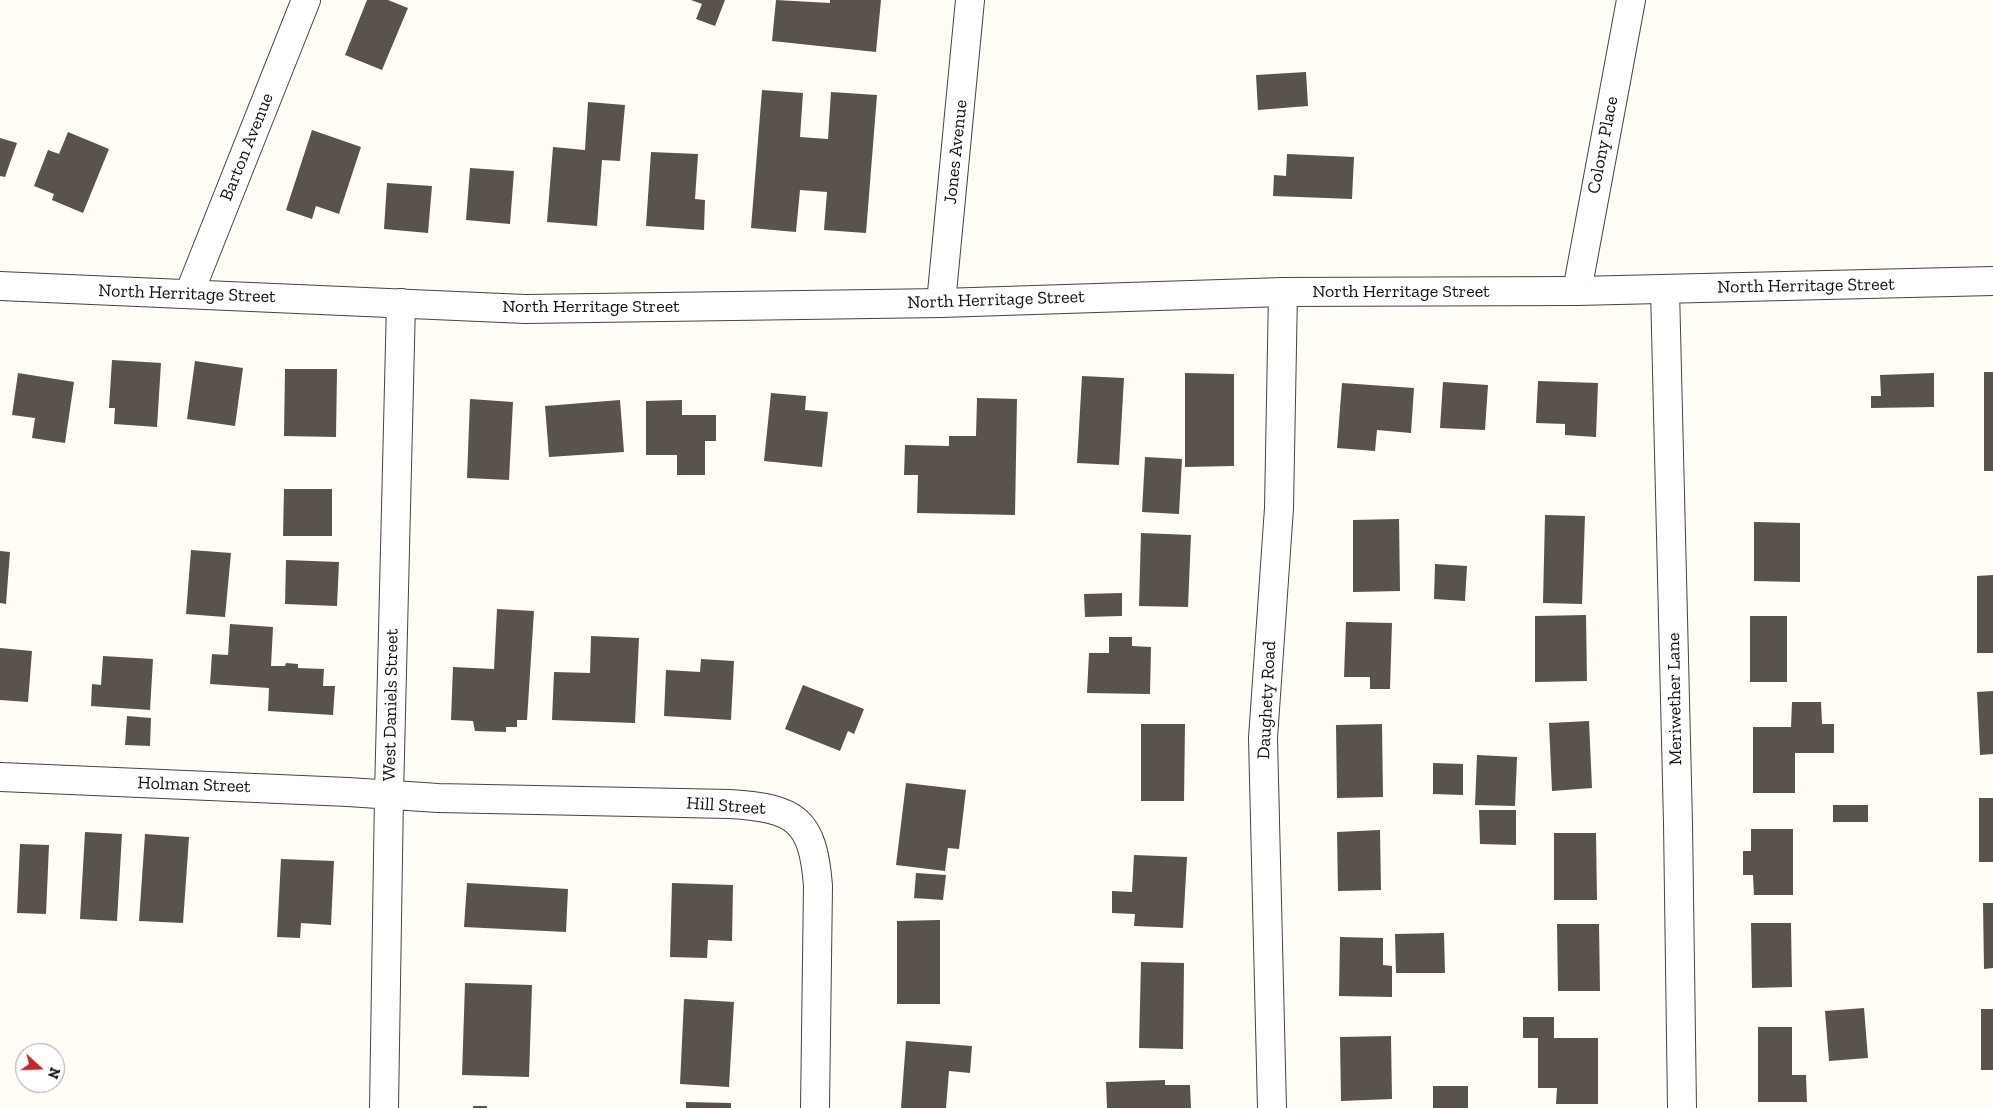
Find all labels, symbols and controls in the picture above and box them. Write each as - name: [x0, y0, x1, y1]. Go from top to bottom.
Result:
- street label: Barton Avenue: [216, 90, 278, 204]
- street label: Colony Place: [1583, 95, 1623, 195]
- street label: Jones Avenue: [940, 99, 972, 205]
- street label: North Herritage Street: [1717, 274, 1895, 298]
- street label: North Herritage Street: [98, 280, 276, 308]
- street label: North Herritage Street: [1312, 281, 1490, 303]
- street label: North Herritage Street: [907, 286, 1085, 314]
- street label: North Herritage Street: [502, 296, 680, 318]
- street label: West Daniels Street: [379, 629, 403, 781]
- street label: Meriwether Lane: [1663, 633, 1687, 765]
- street label: Daughety Road: [1253, 640, 1281, 760]
- street label: Holman Street: [137, 772, 251, 798]
- street label: Hill Street: [685, 792, 767, 820]
- north arrow: [15, 1043, 65, 1093]
- text: N: [44, 1065, 63, 1081]

